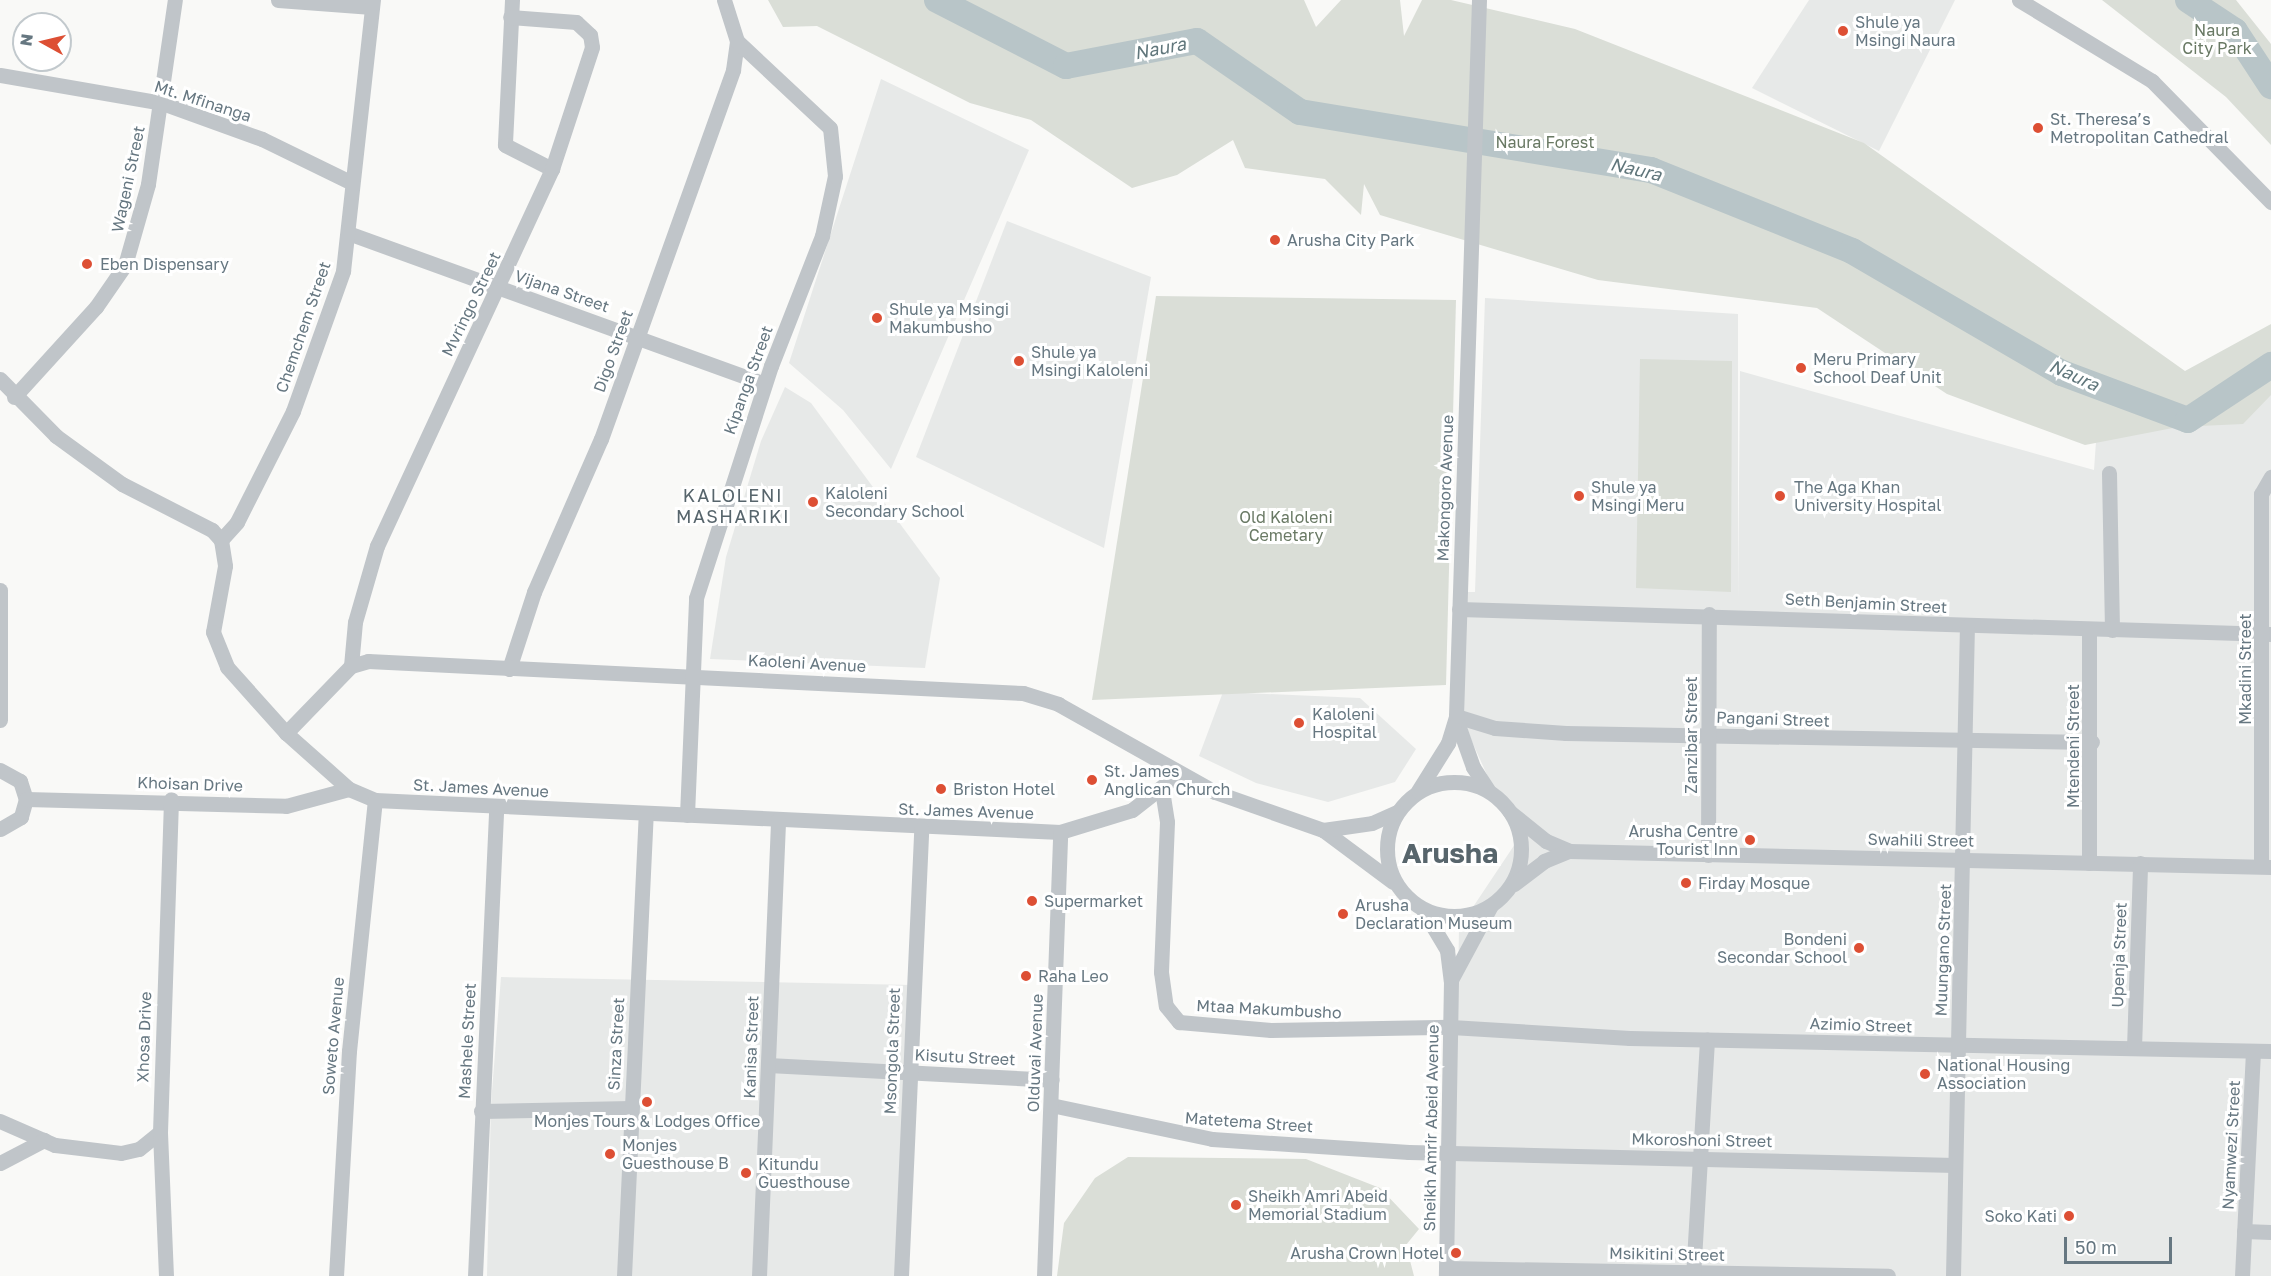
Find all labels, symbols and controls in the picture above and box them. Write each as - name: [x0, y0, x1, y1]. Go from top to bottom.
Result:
- north arrow: [12, 12, 72, 72]
- place label: Shule ya Msingi Naura: [1855, 12, 1955, 50]
- park label: Naura City Park: [2182, 20, 2252, 58]
- marker: Shule ya Msingi Naura: [1836, 24, 1850, 38]
- text: N: [15, 32, 37, 47]
- water label: Naura: [1133, 32, 1187, 64]
- street label: Mt. Mfinanga: [152, 76, 254, 126]
- place label: St. Theresa’s Metropolitan Cathedral: [2050, 109, 2229, 147]
- marker: St. Theresa’s Metropolitan Cathedral: [2031, 121, 2045, 135]
- street label: Wageni Street: [107, 124, 149, 234]
- park label: Naura Forest: [1495, 132, 1595, 152]
- water label: Naura: [1608, 153, 1664, 185]
- place label: Arusha City Park: [1287, 230, 1414, 250]
- marker: Arusha City Park: [1268, 233, 1282, 247]
- street label: Mvringo Street: [437, 249, 505, 359]
- place label: Eben Dispensary: [100, 254, 229, 274]
- marker: Eben Dispensary: [78, 255, 96, 273]
- street label: Chemchem Street: [272, 259, 334, 395]
- street label: Vijana Street: [512, 266, 612, 316]
- place label: Shule ya Msingi Makumbusho: [889, 299, 1009, 337]
- street label: Digo Street: [589, 307, 637, 395]
- marker: Shule ya Msingi Makumbusho: [870, 311, 884, 325]
- street label: Kipanga Street: [719, 323, 777, 437]
- place label: Shule ya Msingi Kaloleni: [1031, 342, 1148, 380]
- place label: Meru Primary School Deaf Unit: [1813, 349, 1942, 387]
- marker: Shule ya Msingi Kaloleni: [1012, 354, 1026, 368]
- water label: Naura: [2046, 355, 2102, 395]
- marker: Meru Primary School Deaf Unit: [1794, 361, 1808, 375]
- street label: Makongoro Avenue: [1433, 414, 1457, 562]
- place label: Shule ya Msingi Meru: [1591, 477, 1684, 515]
- place label: The Aga Khan University Hospital: [1794, 477, 1941, 515]
- place label: Kaloleni Secondary School: [825, 483, 964, 521]
- district label: KALOLENI MASHARIKI: [676, 485, 790, 528]
- marker: The Aga Khan University Hospital: [1771, 487, 1789, 505]
- marker: Shule ya Msingi Meru: [1572, 489, 1586, 503]
- marker: Kaloleni Secondary School: [806, 495, 820, 509]
- park label: Old Kaloleni Cemetary: [1239, 507, 1333, 545]
- street label: Seth Benjamin Street: [1784, 589, 1948, 617]
- street label: Mkadini Street: [2235, 613, 2255, 725]
- street label: Kaoleni Avenue: [747, 650, 867, 676]
- street label: Zanzibar Street: [1681, 676, 1701, 794]
- street label: Mtendeni Street: [2063, 684, 2083, 808]
- place label: Kaloleni Hospital: [1312, 704, 1377, 742]
- street label: Pangani Street: [1716, 707, 1830, 731]
- marker: Kaloleni Hospital: [1290, 714, 1308, 732]
- place label: St. James Anglican Church: [1104, 761, 1230, 799]
- street label: Khoisan Drive: [137, 773, 243, 795]
- marker: St. James Anglican Church: [1085, 773, 1099, 787]
- street label: St. James Avenue: [413, 775, 549, 801]
- place label: Briston Hotel: [953, 779, 1055, 799]
- marker: Briston Hotel: [934, 782, 948, 796]
- street label: St. James Avenue: [898, 799, 1034, 823]
- place label: Arusha Centre Tourist Inn: [1628, 821, 1738, 859]
- street label: Swahili Street: [1868, 829, 1974, 851]
- marker: Arusha Centre Tourist Inn: [1743, 833, 1757, 847]
- district label: Arusha: [1402, 836, 1498, 870]
- place label: Firday Mosque: [1698, 873, 1810, 893]
- marker: Firday Mosque: [1679, 876, 1693, 890]
- street label: Muungano Street: [1931, 883, 1955, 1017]
- place label: Supermarket: [1044, 891, 1143, 911]
- marker: Supermarket: [1025, 894, 1039, 908]
- place label: Arusha Declaration Museum: [1355, 895, 1512, 933]
- street label: Upenja Street: [2108, 902, 2130, 1008]
- marker: Arusha Declaration Museum: [1336, 907, 1350, 921]
- place label: Bondeni Secondar School: [1717, 929, 1847, 967]
- marker: Bondeni Secondar School: [1852, 941, 1866, 955]
- place label: Raha Leo: [1038, 966, 1108, 986]
- marker: Raha Leo: [1019, 969, 1033, 983]
- street label: Soweto Avenue: [318, 976, 348, 1096]
- street label: Mashele Street: [454, 983, 480, 1099]
- street label: Msongola Street: [880, 987, 904, 1115]
- street label: Xhosa Drive: [133, 991, 155, 1083]
- street label: Olduvai Avenue: [1023, 993, 1047, 1113]
- street label: Kanisa Street: [740, 995, 762, 1099]
- street label: Mtaa Makumbusho: [1196, 996, 1342, 1022]
- street label: Sinza Street: [604, 997, 628, 1091]
- street label: Azimio Street: [1809, 1014, 1913, 1036]
- street label: Sheikh Amrir Abeid Avenue: [1420, 1025, 1442, 1231]
- street label: Kisutu Street: [914, 1045, 1016, 1069]
- place label: National Housing Association: [1937, 1055, 2070, 1093]
- marker: National Housing Association: [1918, 1067, 1932, 1081]
- street label: Nyamwezi Street: [2218, 1080, 2244, 1210]
- marker: Monjes Tours & Lodges Office: [640, 1095, 654, 1109]
- street label: Matetema Street: [1184, 1108, 1314, 1136]
- place label: Monjes Tours & Lodges Office: [534, 1111, 760, 1131]
- street label: Mkoroshoni Street: [1631, 1129, 1773, 1151]
- place label: Monjes Guesthouse B: [622, 1135, 729, 1173]
- marker: Monjes Guesthouse B: [603, 1147, 617, 1161]
- place label: Kitundu Guesthouse: [758, 1154, 850, 1192]
- marker: Kitundu Guesthouse: [739, 1166, 753, 1180]
- place label: Sheikh Amri Abeid Memorial Stadium: [1248, 1186, 1388, 1224]
- marker: Sheikh Amri Abeid Memorial Stadium: [1229, 1198, 1243, 1212]
- place label: Soko Kati: [1984, 1206, 2057, 1226]
- marker: Soko Kati: [2062, 1209, 2076, 1223]
- scale bar: [2067, 1225, 2175, 1263]
- text: 50 m: [2075, 1236, 2117, 1258]
- place label: Arusha Crown Hotel: [1290, 1243, 1444, 1263]
- street label: Msikitini Street: [1609, 1243, 1725, 1265]
- marker: Arusha Crown Hotel: [1449, 1246, 1463, 1260]

